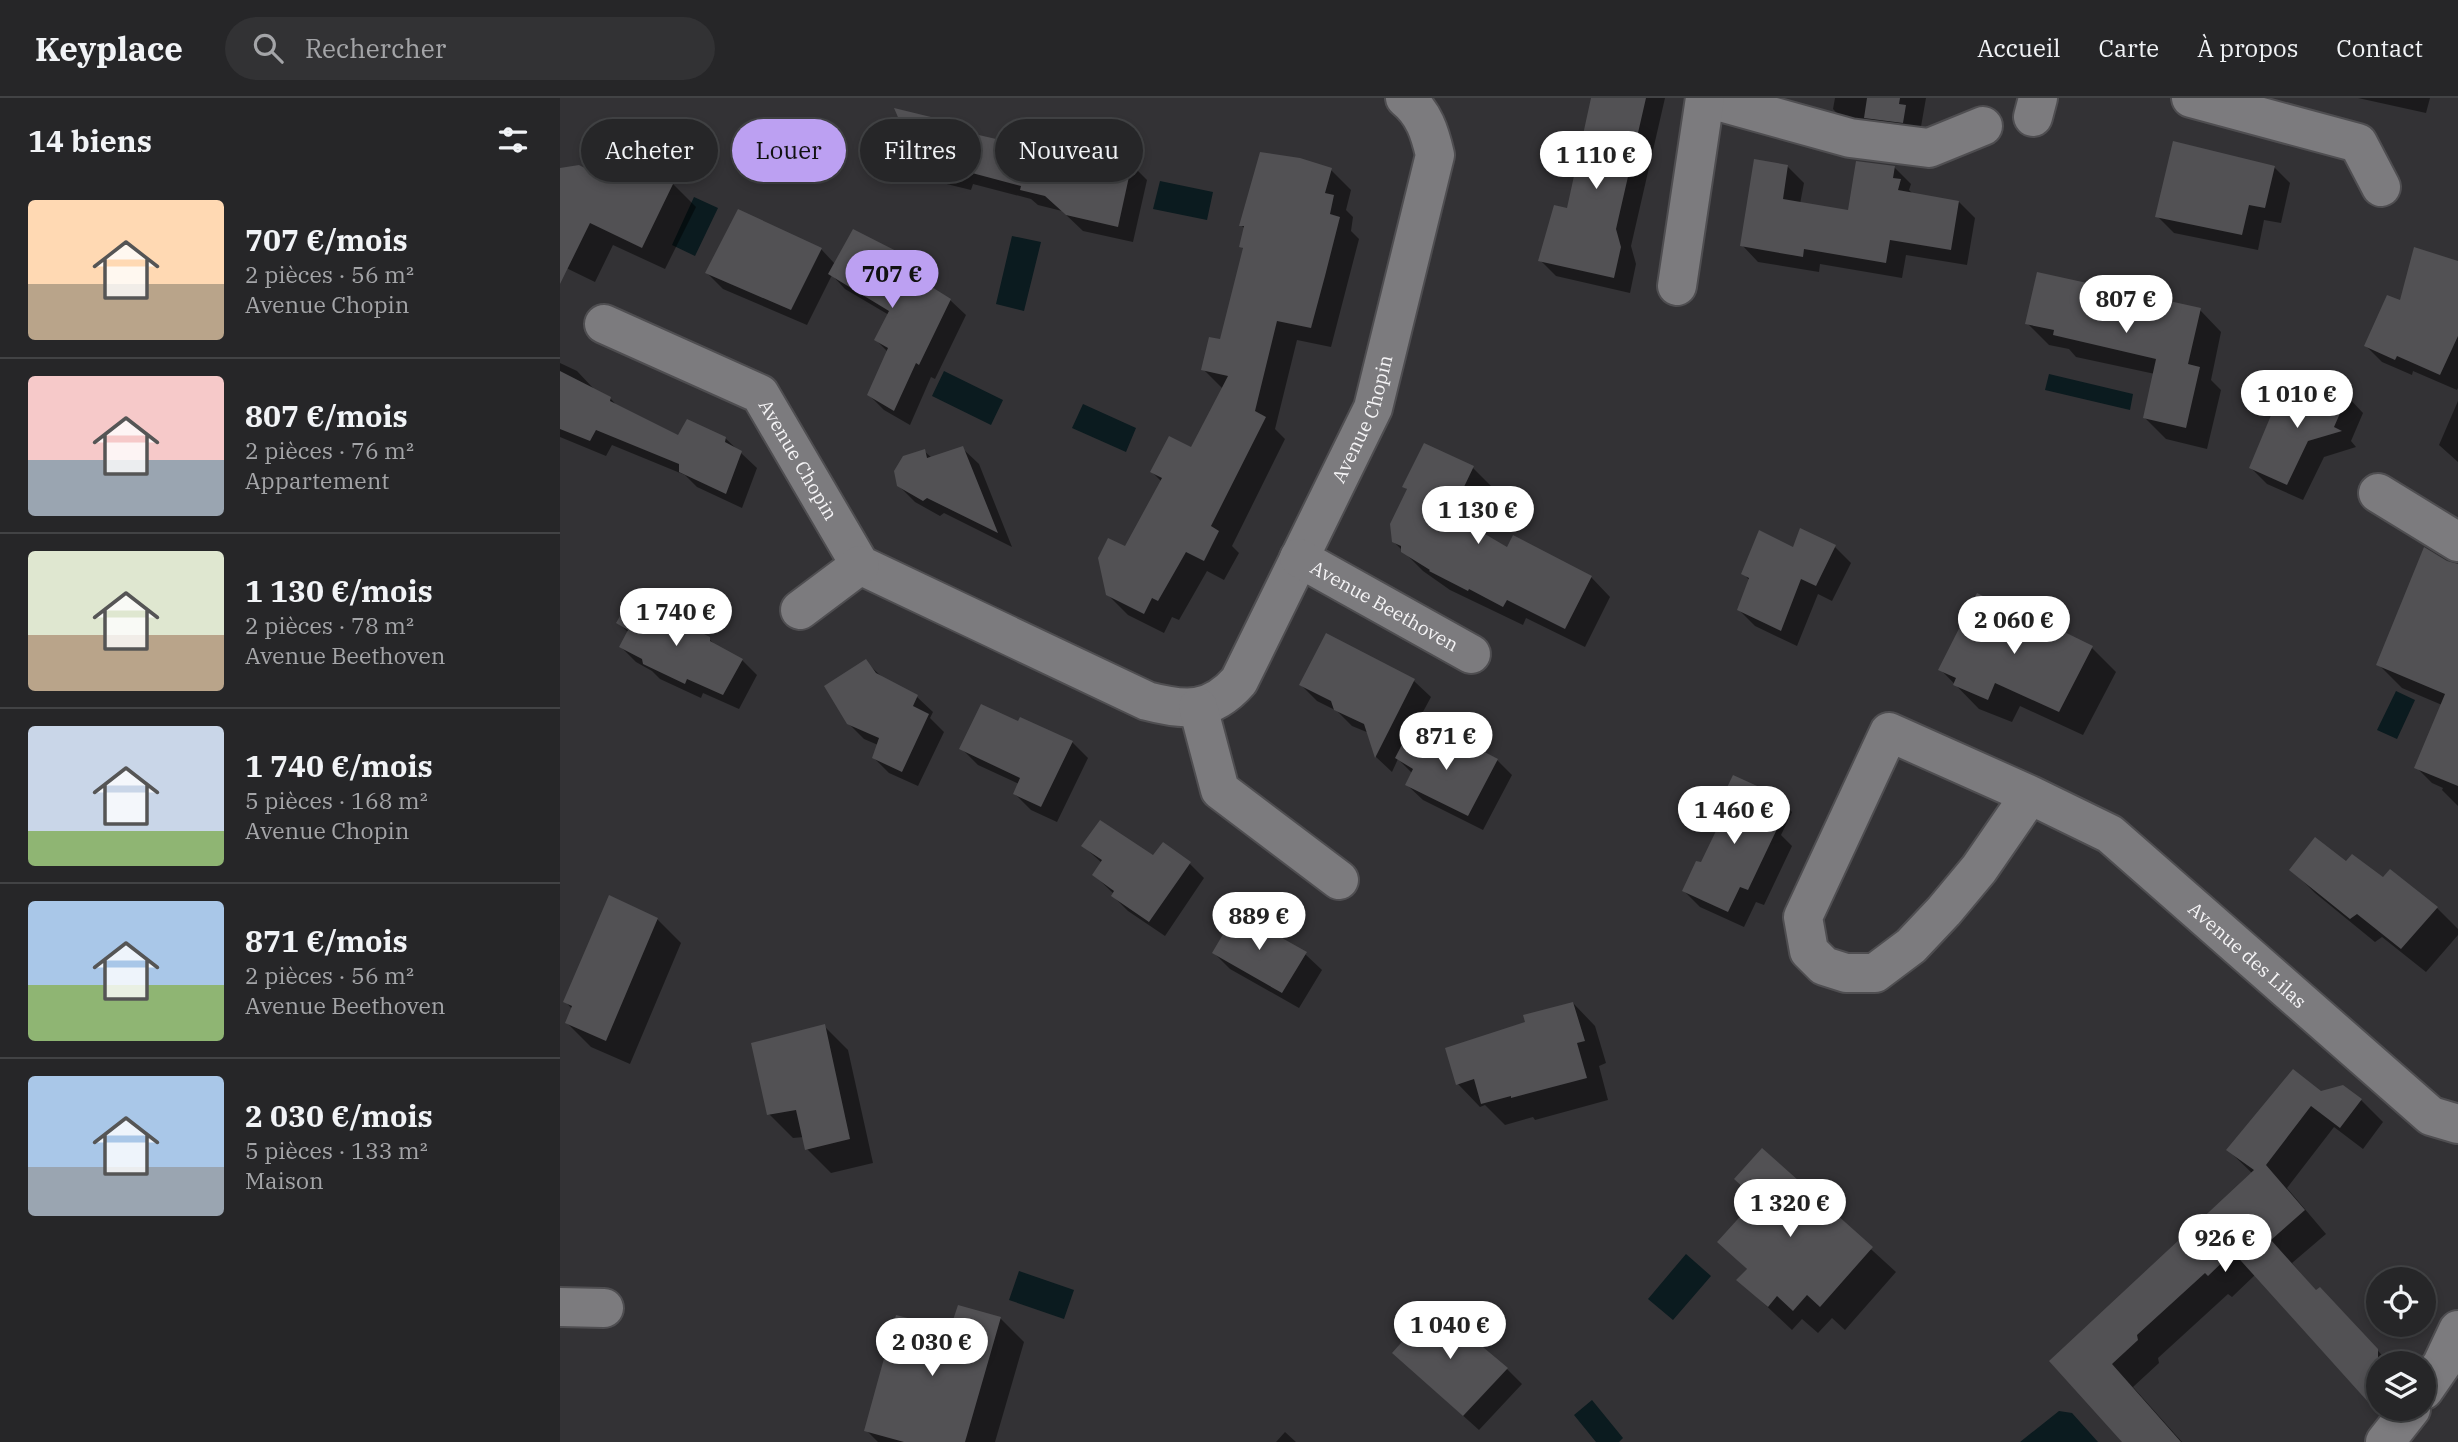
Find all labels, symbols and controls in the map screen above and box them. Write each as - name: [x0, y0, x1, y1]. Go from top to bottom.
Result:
- search box: [225, 17, 715, 80]
- text: Keyplace: [35, 27, 183, 70]
- icon: search: [249, 29, 287, 67]
- text: Rechercher: [305, 31, 446, 65]
- text: Accueil: [1977, 32, 2061, 64]
- text: Carte: [2099, 32, 2159, 64]
- text: À propos: [2197, 32, 2298, 64]
- text: Contact: [2336, 32, 2423, 64]
- chip: Acheter: [581, 119, 718, 182]
- chip: Louer: [732, 119, 846, 182]
- chip: Filtres: [860, 119, 981, 182]
- chip: Nouveau: [995, 119, 1143, 182]
- text: 14 biens: [28, 121, 152, 160]
- icon: filters: [494, 121, 532, 159]
- pin: 1 110 €: [1531, 132, 1661, 191]
- text: 1 110 €: [1556, 139, 1636, 169]
- text: 707 €/mois: [245, 220, 408, 259]
- icon: home: [84, 228, 168, 312]
- pin: 707 €: [843, 250, 941, 310]
- text: 707 €: [861, 258, 923, 288]
- text: 2 pièces · 56 m²: [245, 259, 414, 289]
- pin: 807 €: [2077, 275, 2175, 335]
- text: 807 €: [2095, 283, 2157, 313]
- text: Avenue Chopin: [245, 289, 409, 319]
- street label: Avenue Chopin: [1326, 352, 1398, 487]
- pin: 1 010 €: [2232, 370, 2362, 430]
- text: 1 010 €: [2257, 378, 2337, 408]
- street label: Avenue Chopin: [754, 395, 843, 524]
- text: 807 €/mois: [245, 396, 408, 435]
- icon: home: [84, 404, 168, 488]
- text: 2 pièces · 76 m²: [245, 435, 414, 465]
- text: Appartement: [245, 465, 389, 495]
- pin: 1 130 €: [1413, 486, 1543, 546]
- text: 1 130 €: [1438, 494, 1518, 524]
- street label: Avenue Beethoven: [1306, 555, 1463, 657]
- text: 1 130 €/mois: [245, 571, 433, 610]
- icon: home: [84, 579, 168, 663]
- pin: 1 740 €: [611, 588, 741, 648]
- text: 1 740 €: [636, 596, 716, 626]
- pin: 2 060 €: [1949, 596, 2079, 656]
- text: 2 060 €: [1974, 604, 2054, 634]
- text: 2 pièces · 78 m²: [245, 610, 414, 640]
- text: Avenue Beethoven: [245, 640, 446, 670]
- pin: 871 €: [1397, 712, 1495, 772]
- text: 871 €: [1415, 720, 1477, 750]
- text: 1 740 €/mois: [245, 746, 433, 785]
- icon: home: [84, 754, 168, 838]
- text: 5 pièces · 168 m²: [245, 785, 428, 815]
- pin: 1 460 €: [1669, 786, 1799, 846]
- text: 1 460 €: [1694, 794, 1774, 824]
- text: Avenue Chopin: [245, 815, 409, 845]
- pin: 889 €: [1210, 892, 1308, 952]
- street label: Avenue des Lilas: [2184, 897, 2312, 1013]
- text: 889 €: [1228, 900, 1290, 930]
- text: 871 €/mois: [245, 921, 408, 960]
- icon: home: [84, 929, 168, 1013]
- text: 2 pièces · 56 m²: [245, 960, 414, 990]
- text: Avenue Beethoven: [245, 990, 446, 1020]
- text: 2 030 €/mois: [245, 1096, 433, 1135]
- icon: home: [84, 1104, 168, 1188]
- text: 5 pièces · 133 m²: [245, 1135, 428, 1165]
- text: Maison: [245, 1165, 324, 1195]
- pin: 1 320 €: [1725, 1180, 1855, 1239]
- text: 1 320 €: [1750, 1187, 1830, 1217]
- pin: 926 €: [2176, 1214, 2274, 1274]
- text: 926 €: [2194, 1222, 2256, 1252]
- map controls: [2366, 1267, 2436, 1421]
- button: locate: [2366, 1267, 2436, 1337]
- pin: 1 040 €: [1385, 1302, 1515, 1361]
- text: 1 040 €: [1410, 1309, 1490, 1339]
- pin: 2 030 €: [867, 1318, 997, 1378]
- text: 2 030 €: [892, 1326, 972, 1356]
- button: layers: [2366, 1351, 2436, 1421]

